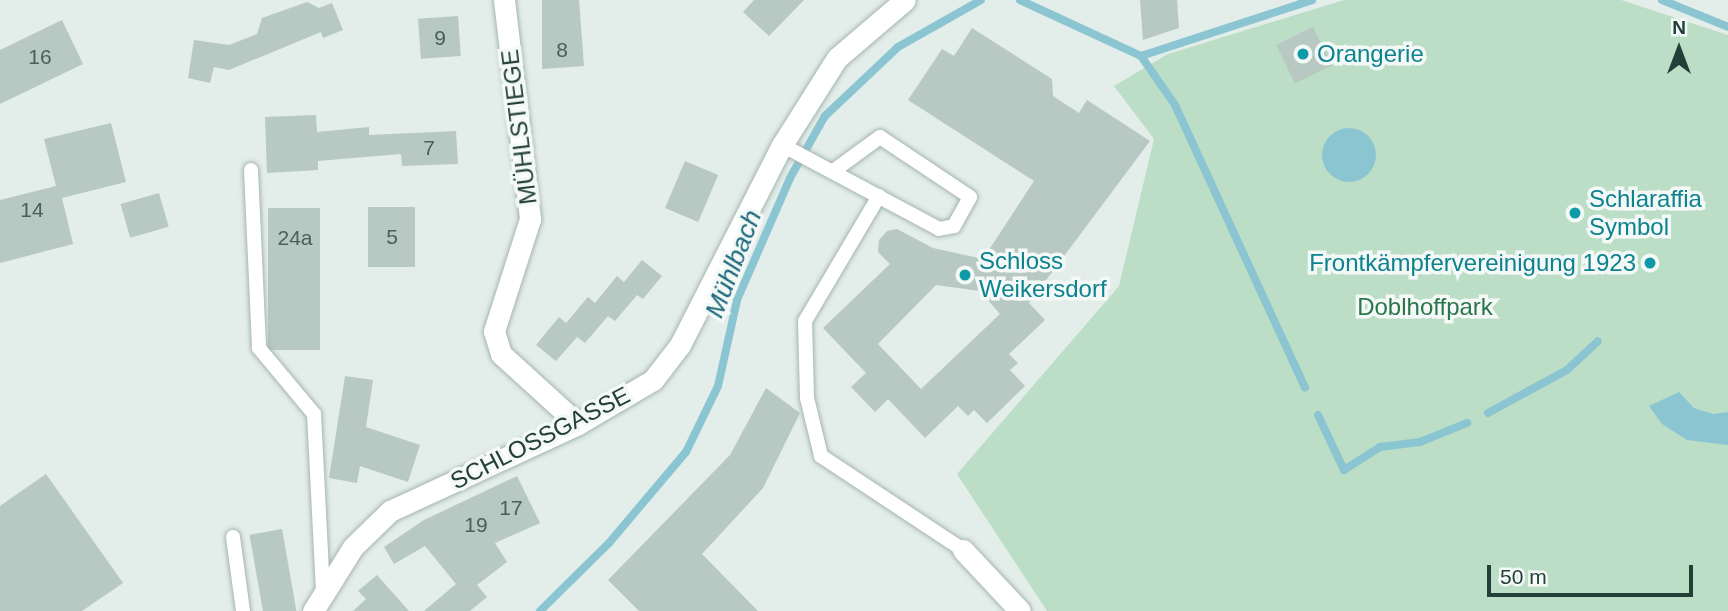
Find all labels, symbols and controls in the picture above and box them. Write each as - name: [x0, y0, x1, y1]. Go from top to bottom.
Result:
- north arrow: [1644, 14, 1714, 84]
- text: N: [1672, 17, 1686, 38]
- house number: 9: [434, 25, 446, 51]
- house number: 8: [556, 37, 568, 63]
- place label: Orangerie: [1317, 40, 1424, 68]
- house number: 16: [28, 44, 52, 70]
- marker: Orangerie: [1295, 46, 1311, 62]
- street label: MÜHLSTIEGE: [495, 48, 543, 206]
- house number: 7: [423, 135, 435, 161]
- place label: Schlaraffia Symbol: [1589, 185, 1702, 241]
- house number: 14: [20, 197, 44, 223]
- marker: Schlaraffia Symbol: [1567, 205, 1583, 221]
- water label: Mühlbach: [699, 206, 769, 322]
- house number: 5: [386, 224, 398, 250]
- house number: 24a: [277, 225, 313, 251]
- place label: Schloss Weikersdorf: [979, 247, 1107, 303]
- place label: Frontkämpfervereinigung 1923: [1309, 249, 1636, 277]
- marker: Frontkämpfervereinigung 1923: [1642, 255, 1658, 271]
- marker: Schloss Weikersdorf: [957, 267, 973, 283]
- park label: Doblhoffpark: [1357, 293, 1493, 321]
- street label: SCHLOSSGASSE: [446, 380, 634, 496]
- house number: 17: [499, 495, 523, 521]
- house number: 19: [464, 512, 488, 538]
- scale bar: [1490, 552, 1696, 596]
- text: 50 m: [1500, 565, 1547, 588]

